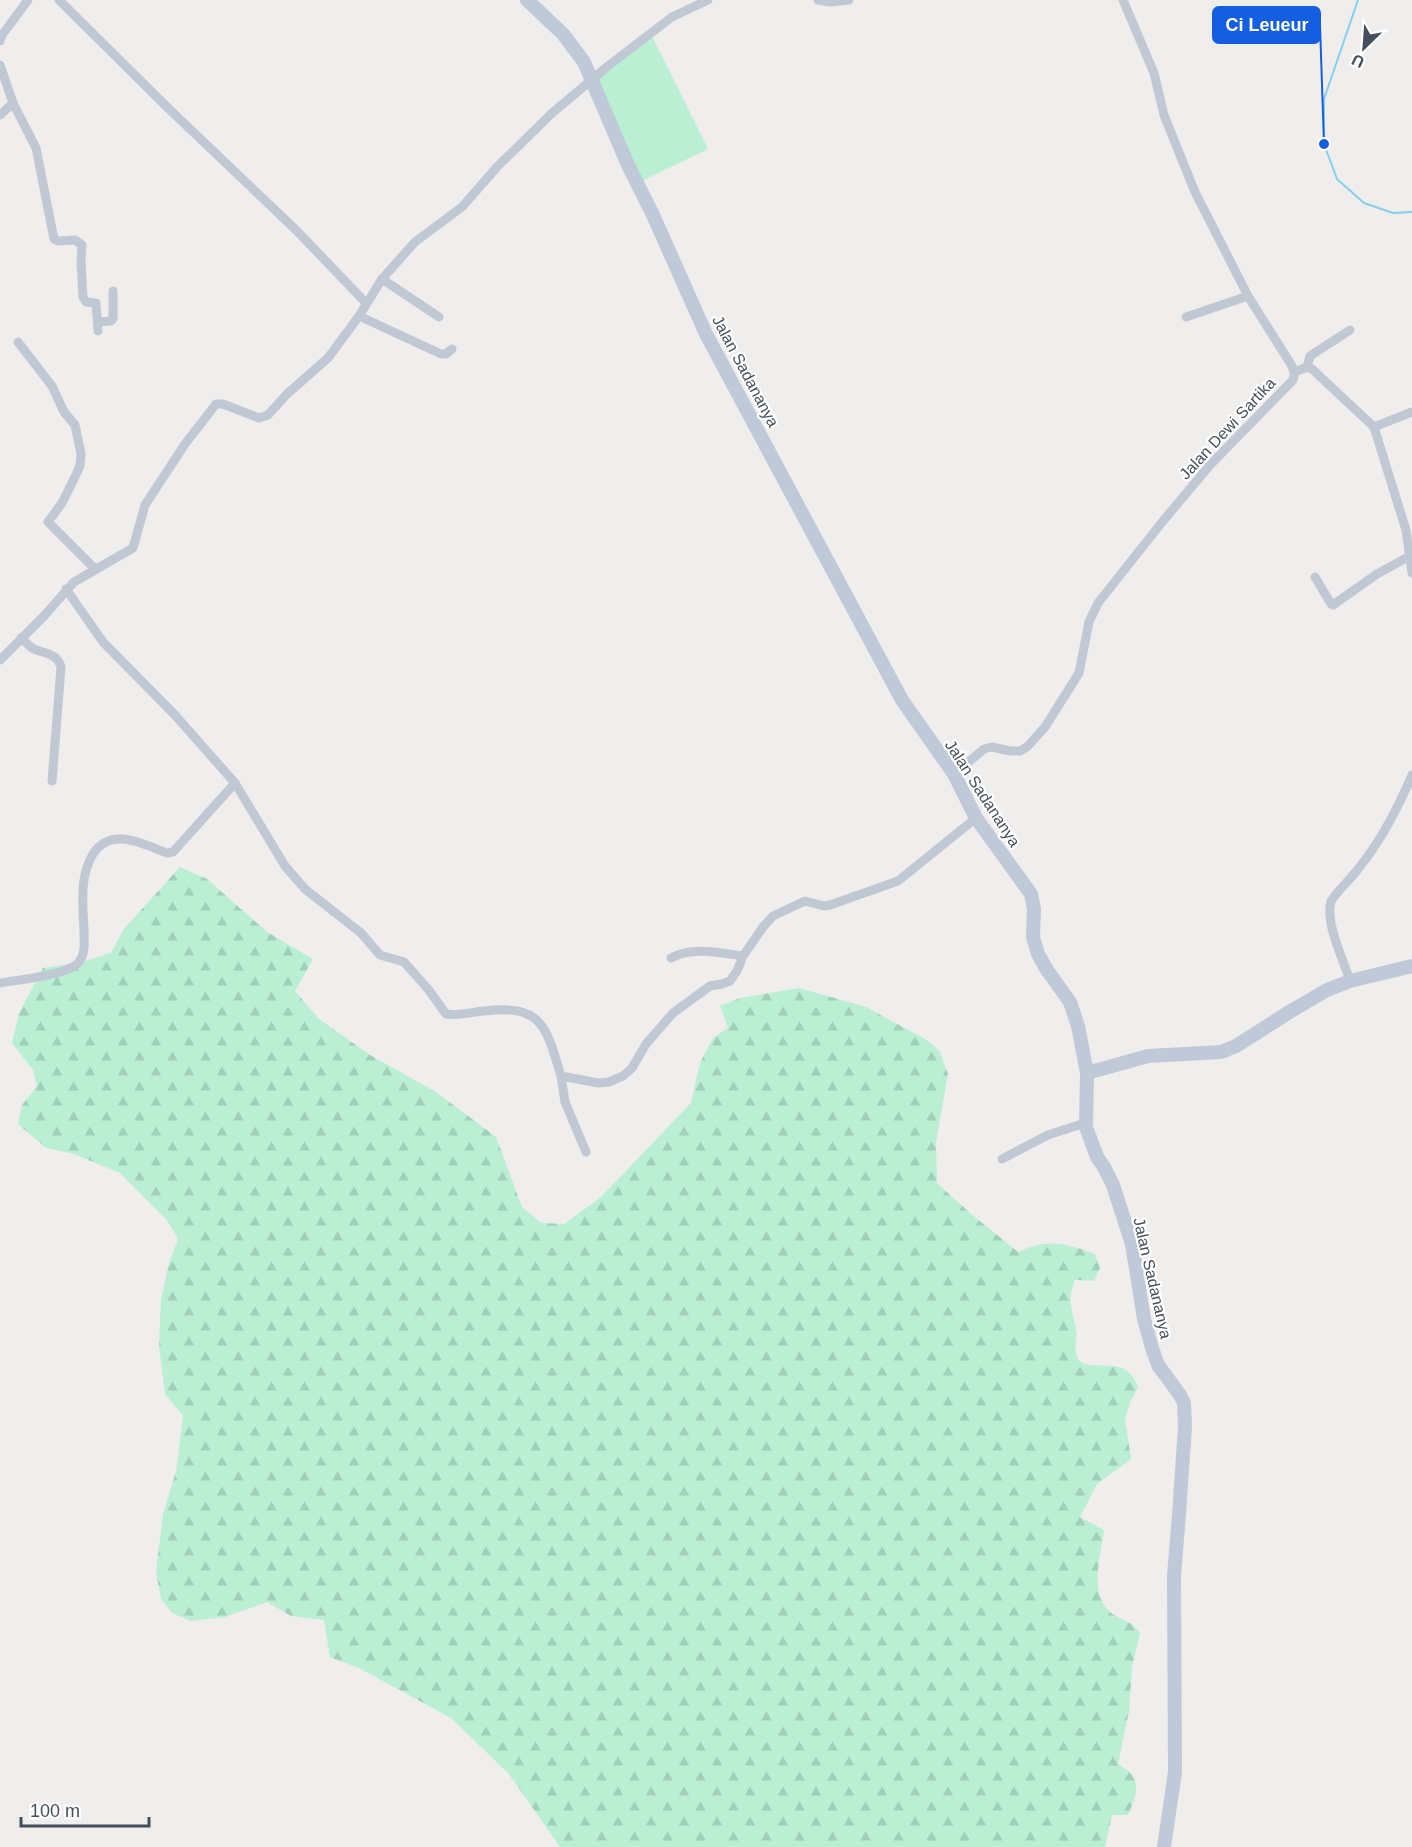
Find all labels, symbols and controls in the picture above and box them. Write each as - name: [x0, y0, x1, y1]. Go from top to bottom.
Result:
- callout: Ci Leueur: [1213, 7, 1320, 43]
- text: Ci Leueur: [1225, 15, 1309, 35]
- north arrow: [1334, 18, 1394, 78]
- text: U: [1349, 51, 1367, 71]
- street label: Jalan Sadananya: [709, 313, 782, 430]
- street label: Jalan Dewi Sartika: [1176, 374, 1279, 483]
- street label: Jalan Sadananya: [942, 737, 1023, 850]
- street label: Jalan Sadananya: [1130, 1216, 1175, 1340]
- scale bar: [21, 1790, 148, 1828]
- text: 100 m: [30, 1801, 80, 1821]

